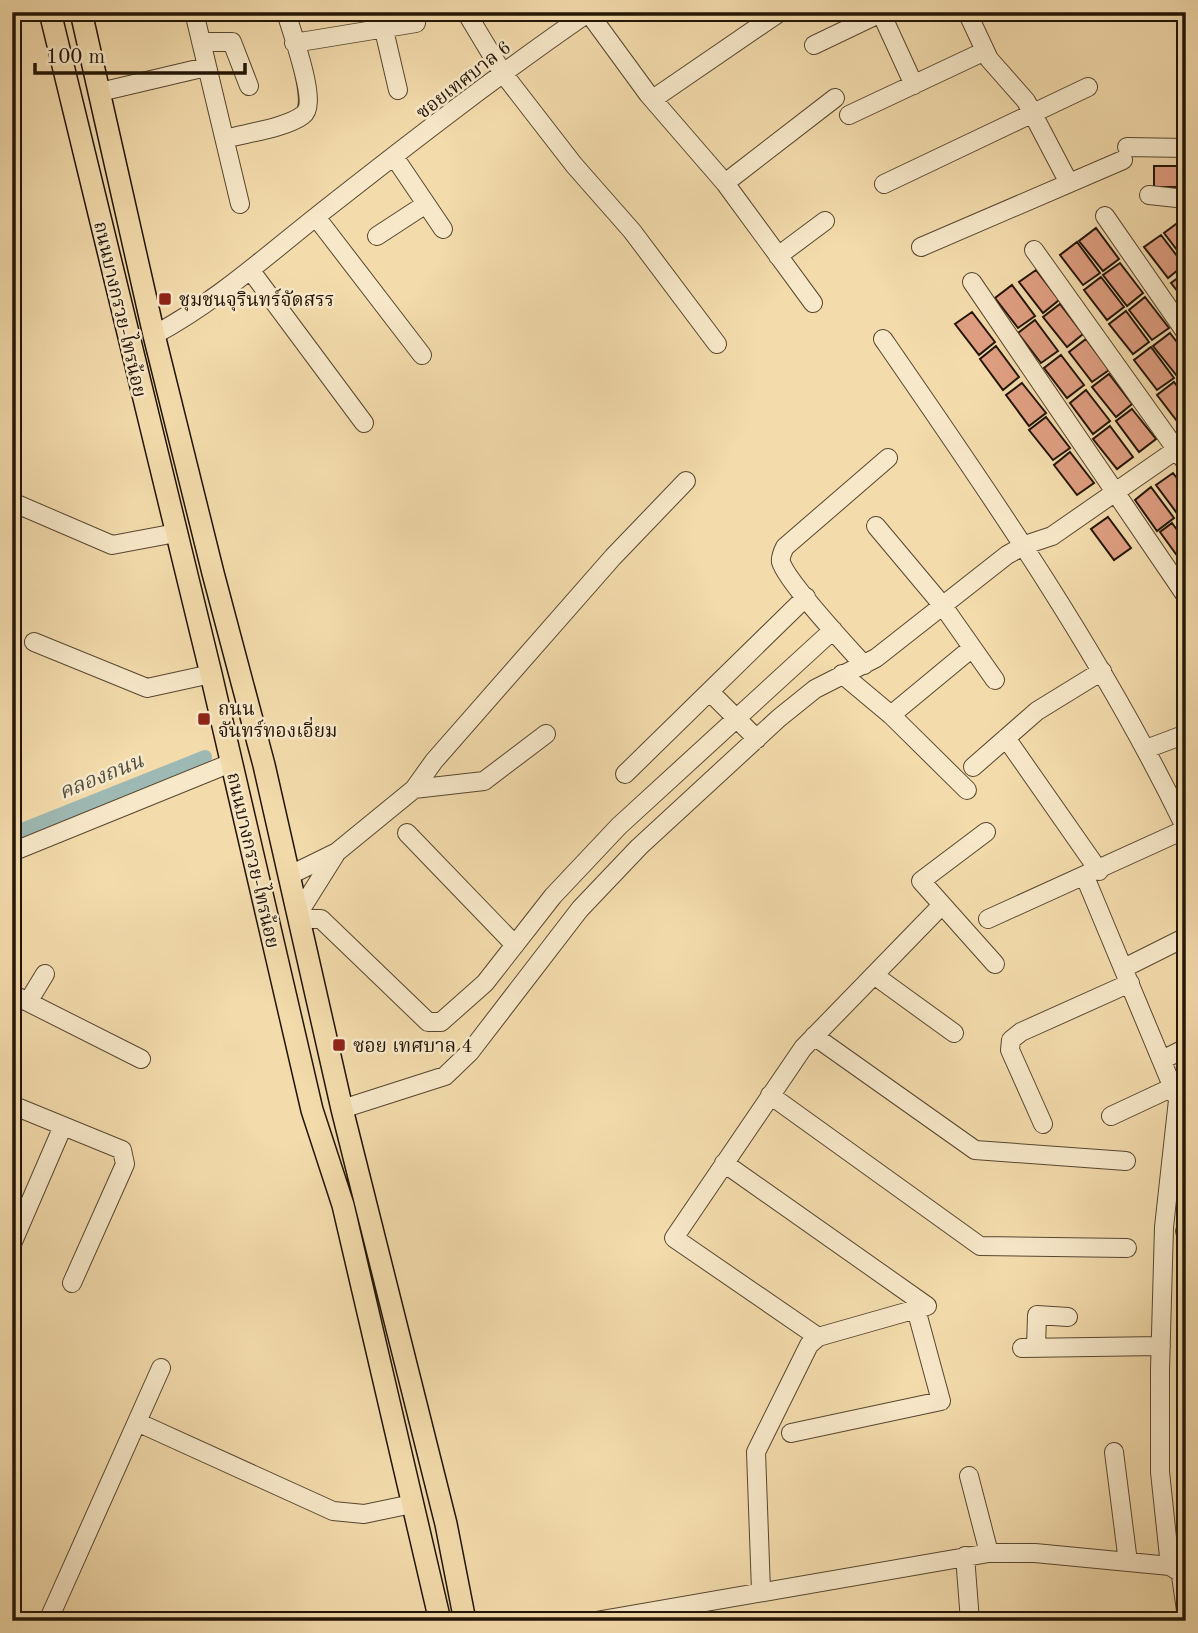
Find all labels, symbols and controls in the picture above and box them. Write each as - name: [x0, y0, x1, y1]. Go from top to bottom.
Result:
- scale bar: [35, 32, 245, 76]
- street label: ซอยเทศบาล 6: [414, 38, 515, 124]
- text: 100 m: [46, 47, 105, 68]
- street label: ถนนบางกรวย-ไทรน้อย: [89, 218, 154, 399]
- place label: ชุมชนจุรินทร์จัดสรร: [179, 288, 334, 312]
- marker: ชุมชนจุรินทร์จัดสรร: [157, 291, 173, 307]
- place label: ถนน จันทร์ทองเอี่ยม: [218, 701, 337, 742]
- marker: ถนน จันทร์ทองเอี่ยม: [196, 711, 212, 727]
- water label: คลองถนน: [56, 751, 147, 804]
- street label: ถนนบางกรวย-ไทรน้อย: [222, 769, 287, 950]
- marker: ซอย เทศบาล 4: [331, 1037, 347, 1053]
- place label: ซอย เทศบาล 4: [353, 1038, 472, 1057]

